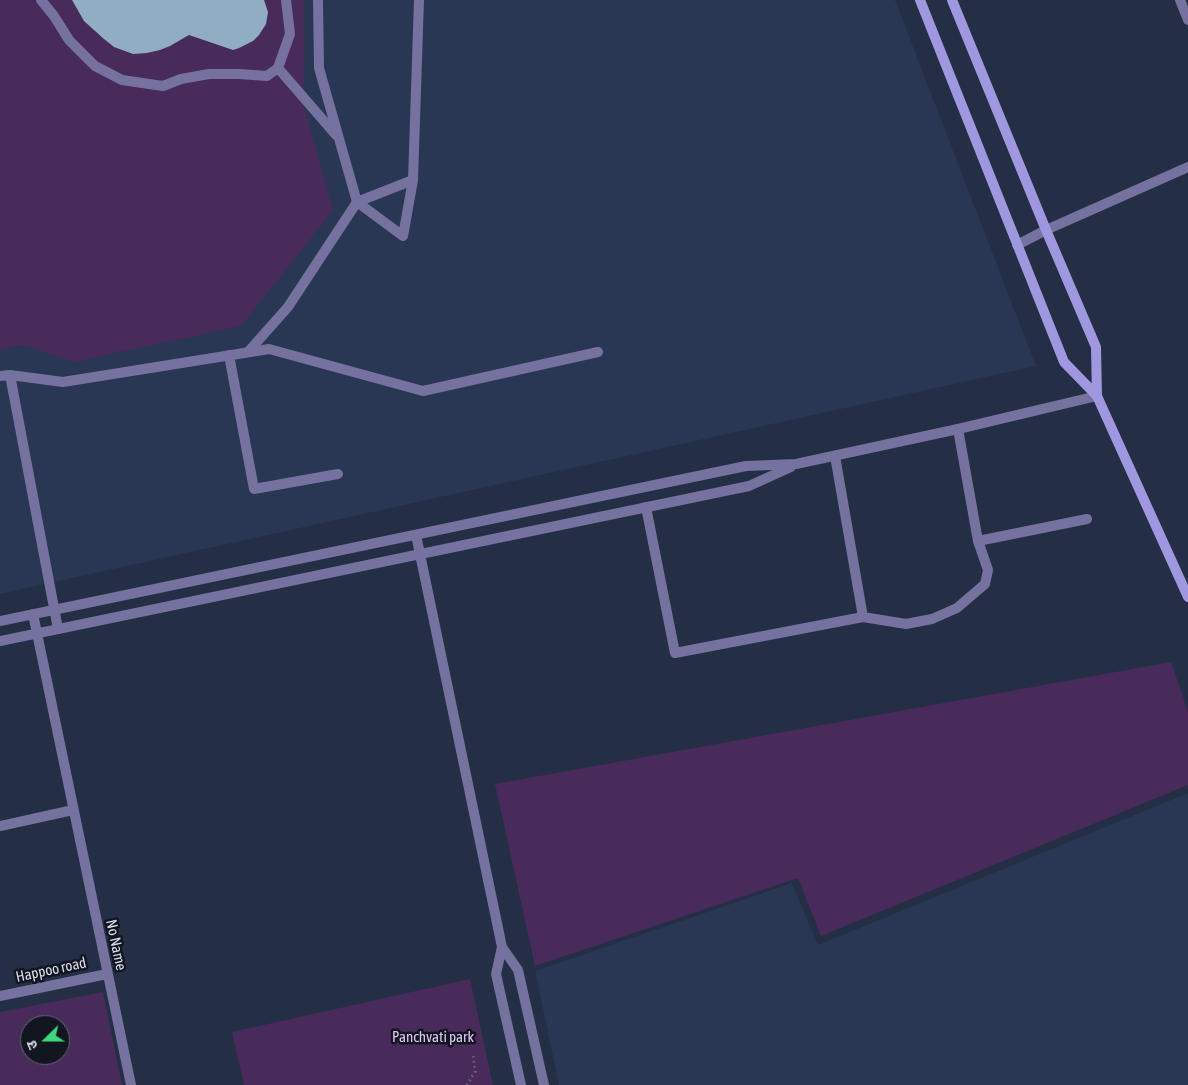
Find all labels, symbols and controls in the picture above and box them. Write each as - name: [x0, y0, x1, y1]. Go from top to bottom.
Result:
- street label: No Name: [102, 918, 130, 972]
- street label: Happoo road: [14, 954, 88, 986]
- north arrow: [20, 1015, 70, 1065]
- park label: Panchvati park: [392, 1028, 474, 1046]
- text: उ: [23, 1038, 41, 1052]

